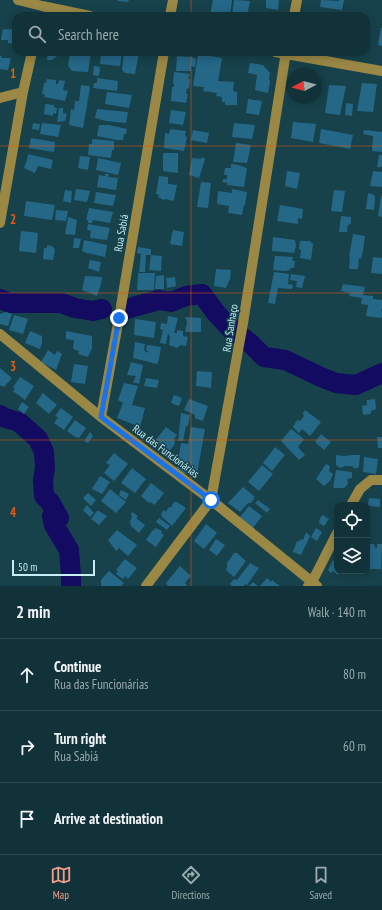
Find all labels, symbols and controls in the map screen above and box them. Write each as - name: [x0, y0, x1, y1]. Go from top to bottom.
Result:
- search box: [12, 12, 370, 56]
- icon: search: [26, 23, 48, 45]
- text: Search here: [58, 25, 119, 44]
- text: 1: [10, 65, 16, 82]
- north arrow: [286, 68, 322, 104]
- text: 2: [10, 211, 16, 228]
- street label: Rua Sabiá: [111, 213, 131, 253]
- street label: Rua Sanhaço: [219, 303, 241, 353]
- route end: [110, 309, 128, 327]
- text: 3: [10, 358, 16, 375]
- street label: Rua das Funcionárias: [130, 421, 202, 481]
- route start: [202, 491, 220, 509]
- map controls: [334, 502, 370, 574]
- button: locate: [334, 502, 370, 538]
- text: 4: [10, 504, 17, 521]
- button: layers: [334, 538, 370, 574]
- scale bar: [12, 558, 95, 577]
- text: 50 m: [18, 560, 37, 574]
- text: 2 min: [16, 601, 50, 623]
- text: Walk · 140 m: [308, 604, 366, 621]
- text: Continue: [54, 657, 101, 676]
- icon: ahead: [16, 664, 38, 686]
- text: 80 m: [343, 666, 366, 683]
- text: Rua das Funcionárias: [54, 676, 148, 693]
- text: Turn right: [54, 729, 106, 748]
- icon: right: [16, 736, 38, 758]
- text: 60 m: [343, 738, 366, 755]
- text: Rua Sabiá: [54, 748, 98, 765]
- icon: arrive: [16, 808, 38, 830]
- text: Arrive at destination: [54, 809, 163, 828]
- tab: Map: [50, 864, 72, 902]
- tab: Directions: [172, 864, 210, 902]
- tab: Saved: [309, 864, 332, 902]

